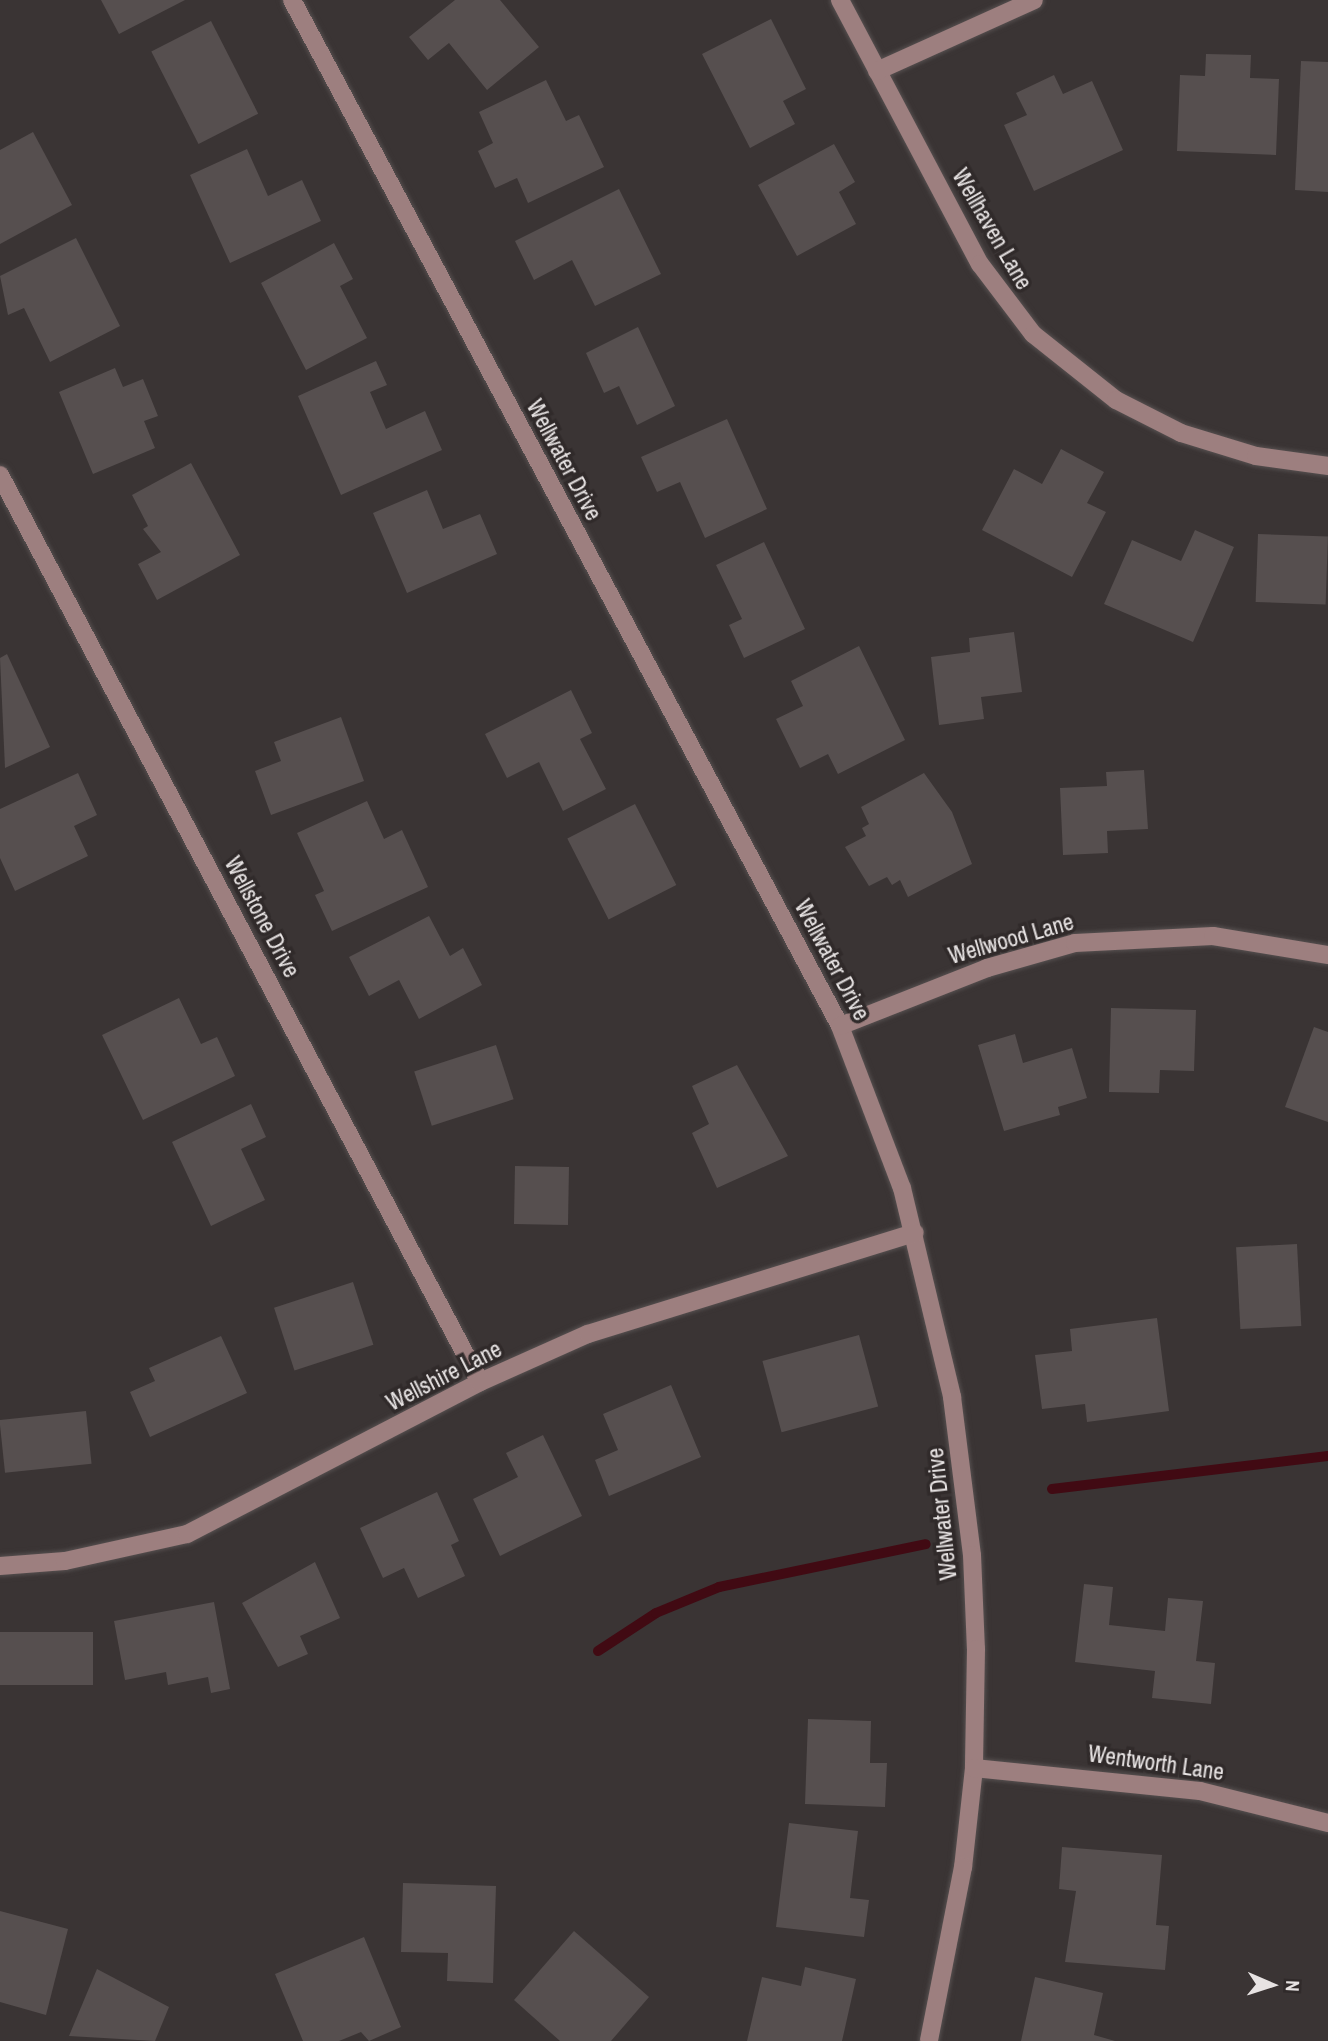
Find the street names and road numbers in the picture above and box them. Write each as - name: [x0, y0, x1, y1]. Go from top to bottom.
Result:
- street label: Wellhaven Lane: [946, 164, 1038, 294]
- street label: Wellwater Drive: [521, 395, 607, 525]
- street label: Wellstone Drive: [219, 852, 305, 982]
- street label: Wellwater Drive: [789, 895, 875, 1025]
- street label: Wellwood Lane: [945, 908, 1077, 970]
- street label: Wellshire Lane: [382, 1335, 506, 1417]
- street label: Wellwater Drive: [921, 1447, 963, 1581]
- street label: Wentworth Lane: [1086, 1740, 1226, 1786]

